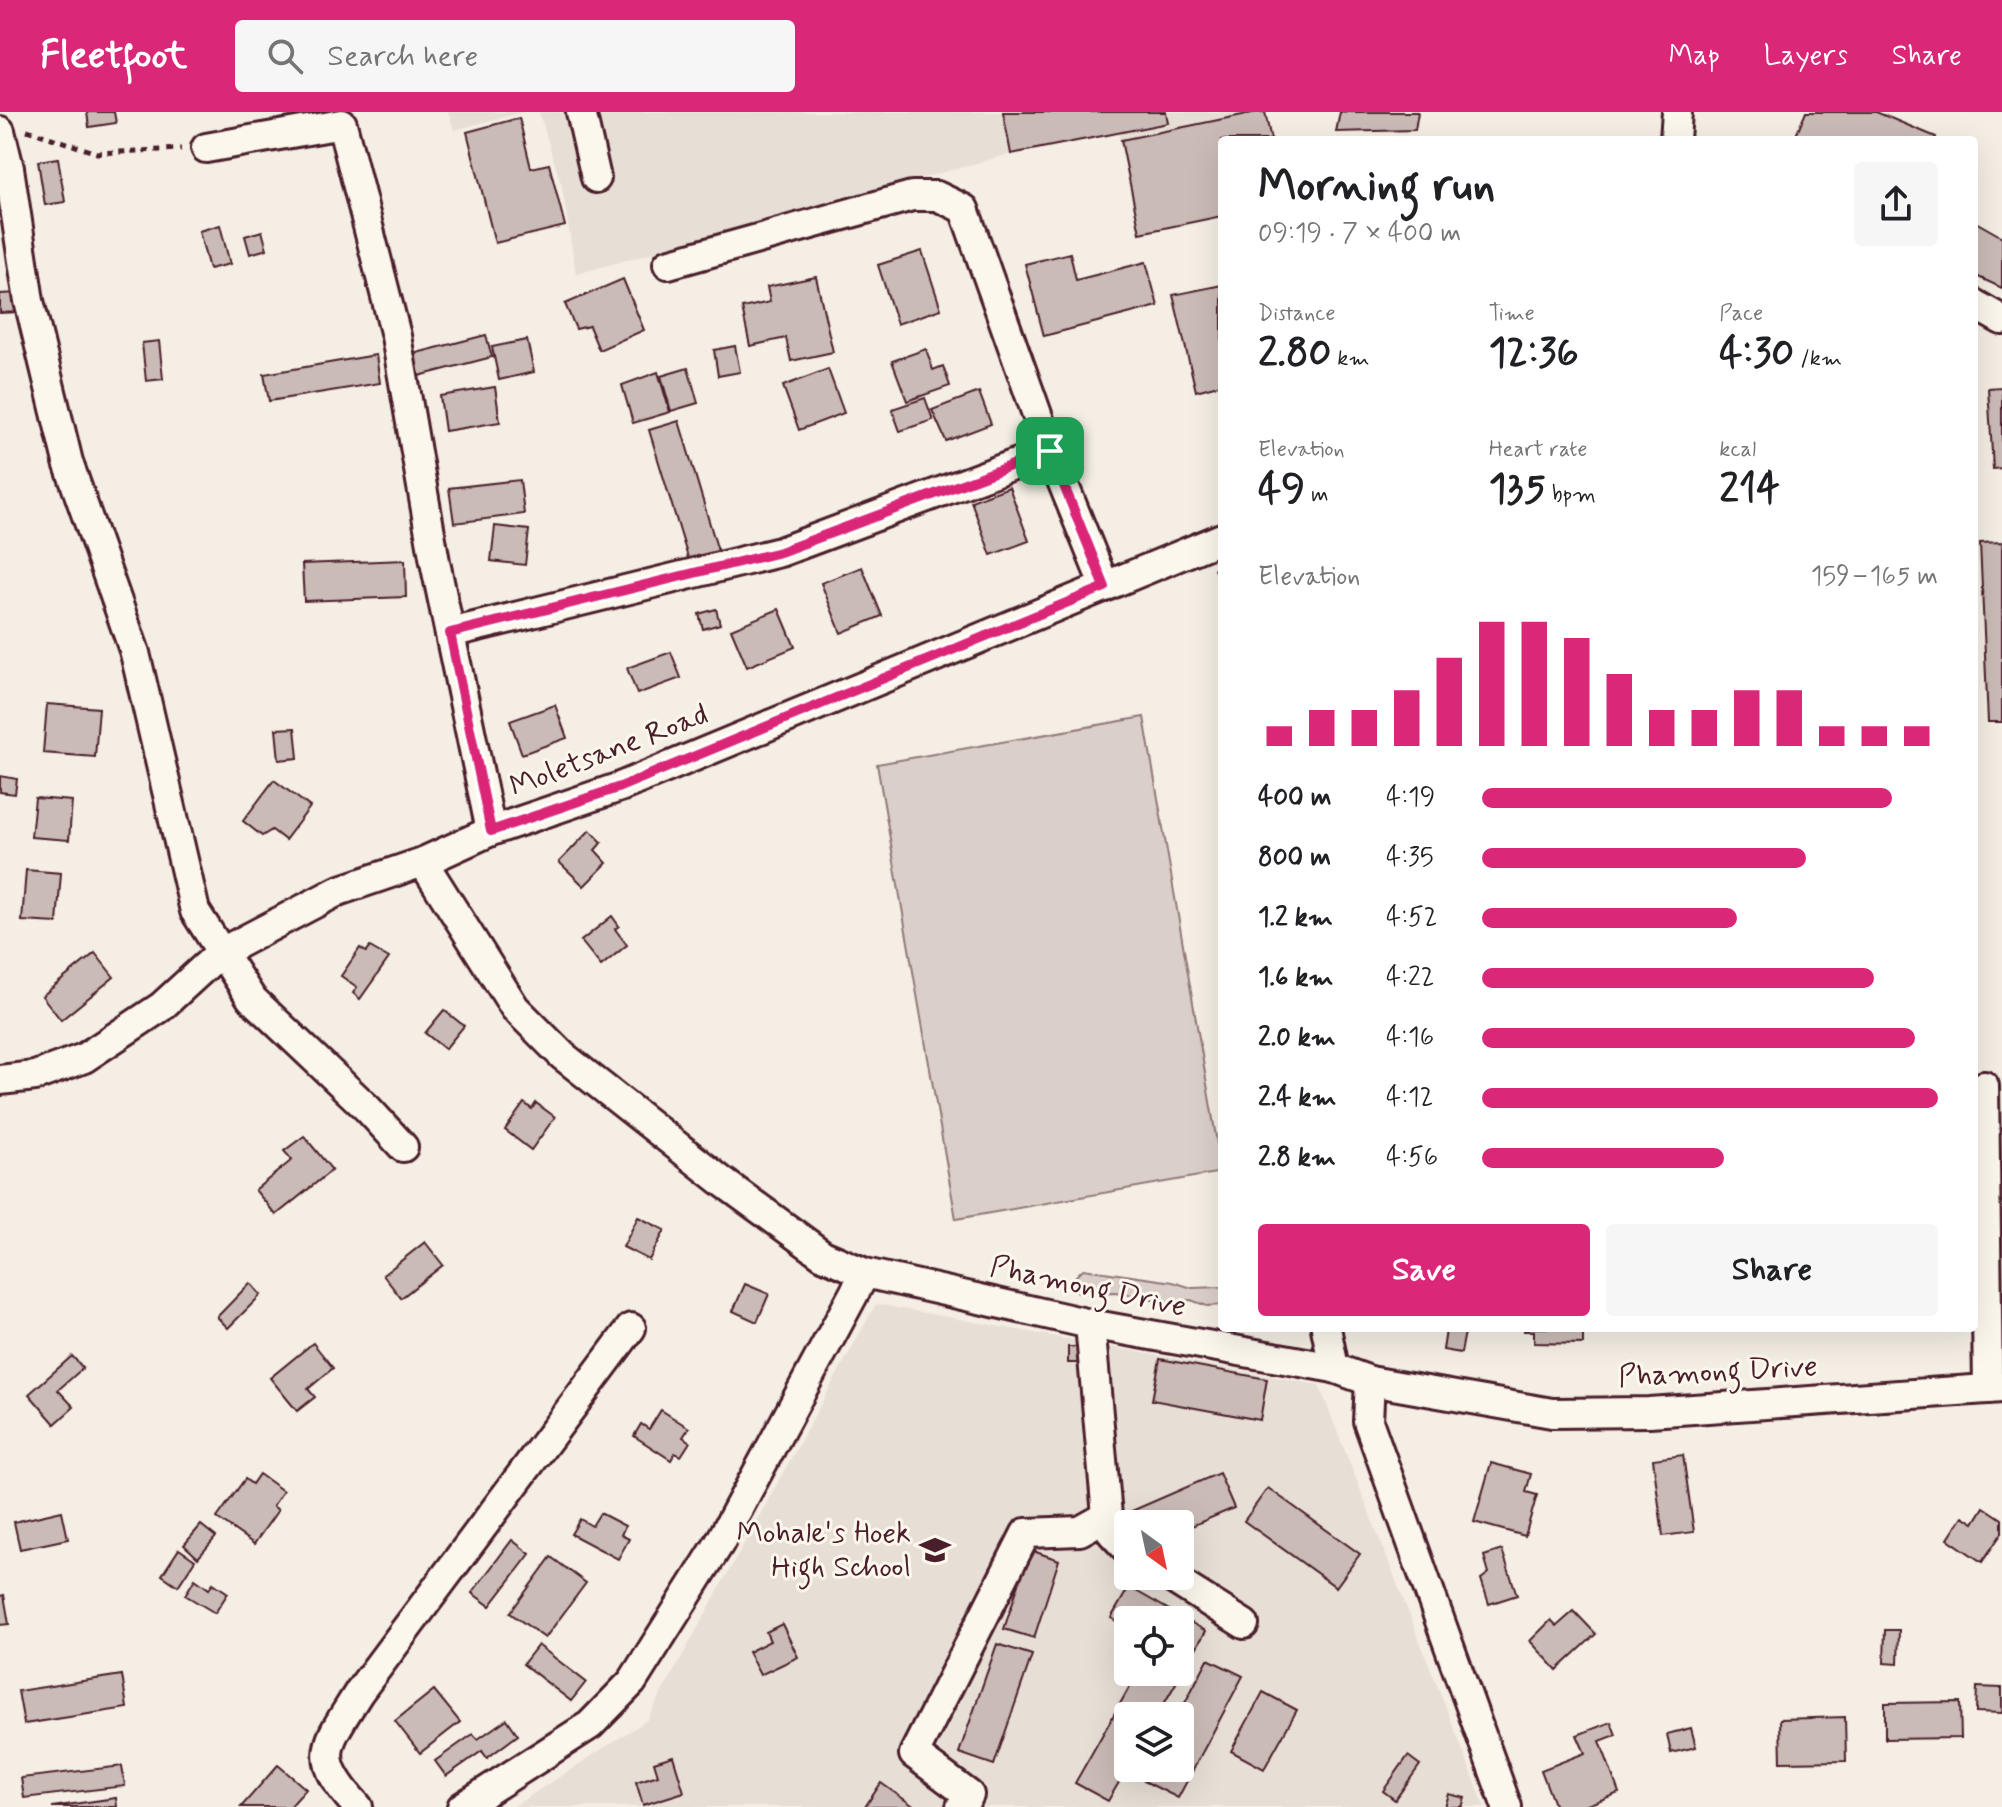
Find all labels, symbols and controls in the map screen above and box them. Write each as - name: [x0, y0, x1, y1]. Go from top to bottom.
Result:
- search box: [235, 20, 795, 92]
- text: Fleetfoot: [40, 32, 187, 81]
- icon: search: [263, 34, 307, 78]
- text: Search here: [327, 37, 478, 76]
- text: Map: [1669, 38, 1720, 75]
- text: Layers: [1764, 38, 1848, 75]
- text: Share: [1892, 38, 1962, 75]
- text: Morning run: [1258, 158, 1495, 216]
- button: share: [1854, 162, 1938, 246]
- text: 09:19 · 7 × 400 m: [1258, 217, 1461, 251]
- text: Distance: [1258, 300, 1335, 328]
- text: Time: [1489, 300, 1535, 328]
- text: Pace: [1719, 300, 1763, 328]
- text: 2.80: [1258, 328, 1331, 380]
- text: 12:36: [1489, 328, 1579, 380]
- text: 4:30: [1719, 328, 1794, 380]
- text: km: [1331, 345, 1369, 373]
- text: /km: [1794, 345, 1842, 373]
- pin: [1016, 417, 1084, 485]
- icon: arrive: [1028, 429, 1072, 473]
- text: Elevation: [1258, 436, 1345, 464]
- text: Heart rate: [1489, 436, 1587, 464]
- text: kcal: [1719, 436, 1756, 464]
- text: 49: [1258, 464, 1305, 516]
- text: 135: [1489, 464, 1546, 516]
- text: 214: [1719, 464, 1780, 516]
- text: m: [1305, 481, 1329, 509]
- text: bpm: [1546, 481, 1596, 509]
- text: Elevation: [1258, 560, 1360, 594]
- text: 159–165 m: [1811, 560, 1938, 594]
- street label: Moletsane Road: [504, 695, 714, 807]
- text: 400 m: [1258, 781, 1331, 815]
- text: 4:19: [1386, 781, 1435, 815]
- text: 800 m: [1258, 841, 1331, 875]
- text: 4:35: [1386, 841, 1434, 875]
- text: 1.2 km: [1258, 901, 1333, 935]
- text: 4:52: [1386, 901, 1437, 935]
- text: 1.6 km: [1258, 961, 1333, 995]
- text: 4:22: [1386, 961, 1435, 995]
- text: 2.0 km: [1258, 1021, 1336, 1055]
- text: 4:16: [1386, 1021, 1434, 1055]
- text: 2.4 km: [1258, 1081, 1336, 1115]
- text: 4:12: [1386, 1081, 1433, 1115]
- text: 2.8 km: [1258, 1141, 1336, 1175]
- text: 4:56: [1386, 1141, 1438, 1175]
- button: Save: [1258, 1224, 1590, 1316]
- button: Share: [1606, 1224, 1938, 1316]
- street label: Phamong Drive: [986, 1247, 1190, 1330]
- street label: Phamong Drive: [1617, 1347, 1819, 1400]
- north arrow: [1114, 1510, 1194, 1590]
- map controls: [1114, 1510, 1194, 1782]
- place label: Mohale's Hoek High School: [736, 1514, 911, 1590]
- school or university icon: Mohale's Hoek High School: [918, 1533, 952, 1567]
- button: locate: [1114, 1606, 1194, 1686]
- button: layers: [1114, 1702, 1194, 1782]

